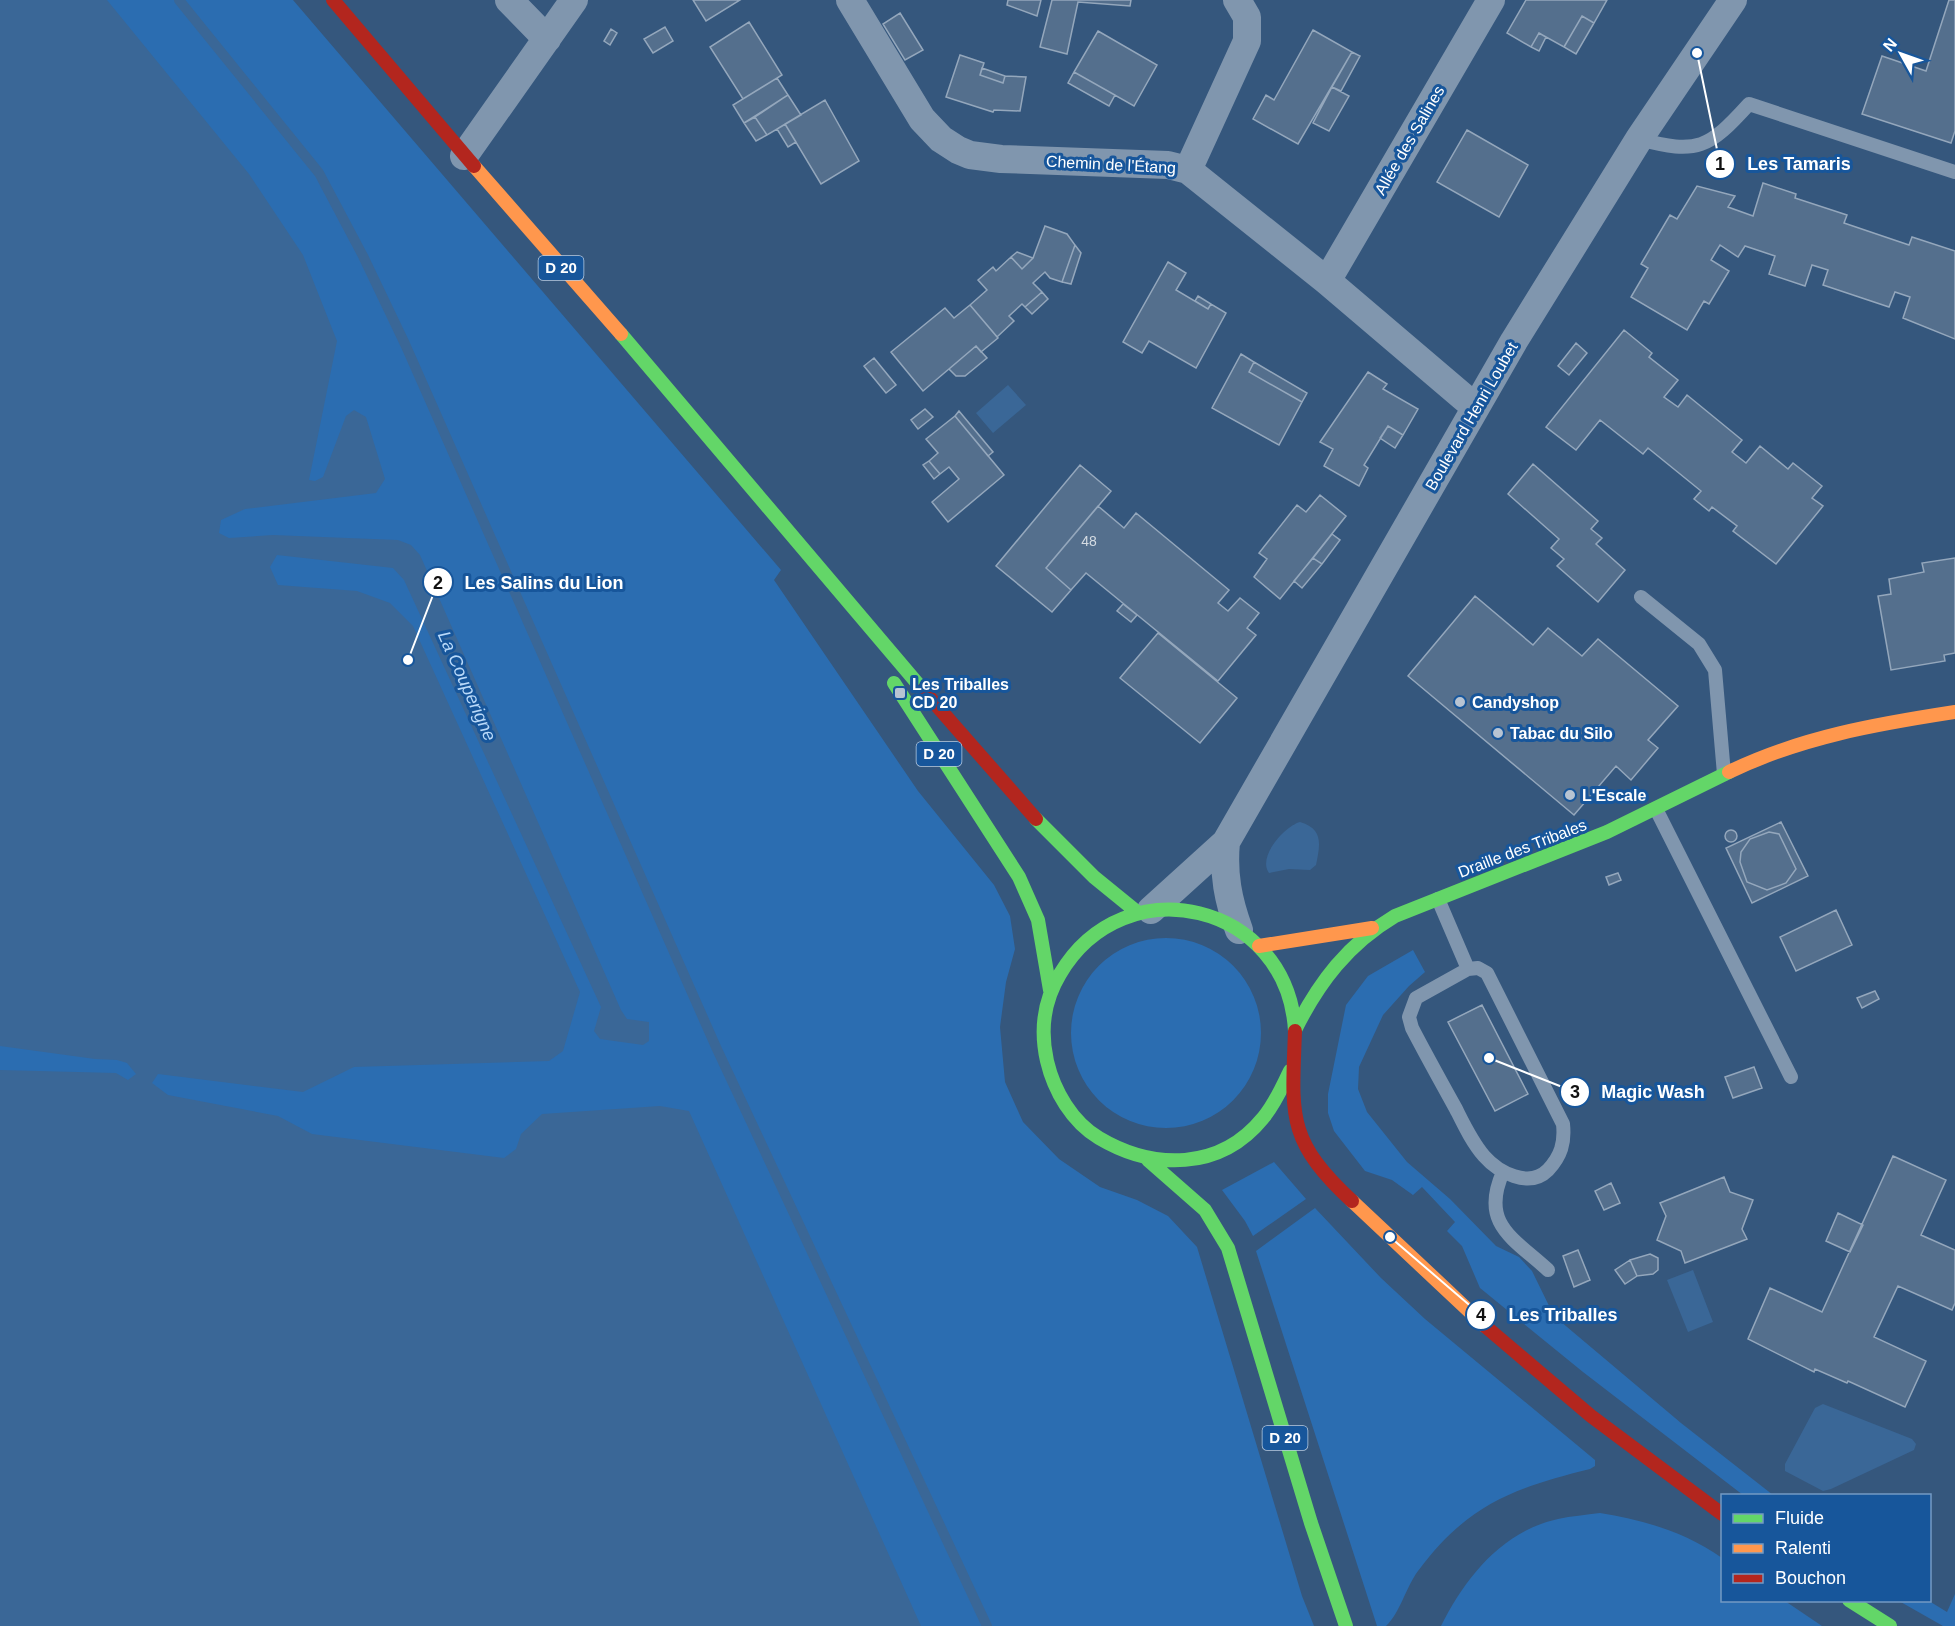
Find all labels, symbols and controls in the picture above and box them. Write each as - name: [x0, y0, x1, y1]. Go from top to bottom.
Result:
- north arrow: [1871, 24, 1931, 84]
- text: N: [1880, 35, 1900, 55]
- street label: Allée des Salines: [1371, 83, 1447, 198]
- callout: Les Tamaris: [1705, 146, 1863, 182]
- street label: Chemin de l'Étang: [1045, 152, 1177, 176]
- text: 1: [1715, 154, 1725, 174]
- text: Les Tamaris: [1747, 154, 1851, 174]
- road number: D 20: [538, 256, 584, 280]
- street label: Boulevard Henri Loubet: [1422, 339, 1521, 493]
- house number: 48: [1081, 533, 1097, 549]
- callout: Les Salins du Lion: [423, 564, 636, 600]
- text: 2: [433, 573, 443, 593]
- text: Les Salins du Lion: [464, 573, 624, 593]
- water label: La Couperigne: [434, 628, 500, 744]
- place label: Les Triballes CD 20: [912, 676, 1009, 711]
- marker: Les Triballes CD 20: [893, 686, 907, 700]
- place label: Candyshop: [1472, 694, 1559, 711]
- marker: Candyshop: [1453, 695, 1467, 709]
- place label: Tabac du Silo: [1510, 725, 1613, 742]
- marker: Tabac du Silo: [1491, 726, 1505, 740]
- road number: D 20: [916, 742, 962, 766]
- place label: L'Escale: [1582, 787, 1646, 804]
- marker: L'Escale: [1563, 788, 1577, 802]
- street label: Draille des Tribales: [1456, 816, 1589, 881]
- callout: Magic Wash: [1560, 1074, 1717, 1110]
- text: 3: [1570, 1082, 1580, 1102]
- text: Magic Wash: [1601, 1082, 1705, 1102]
- callout: Les Triballes: [1466, 1297, 1629, 1333]
- text: 4: [1476, 1305, 1486, 1325]
- text: Les Triballes: [1508, 1305, 1618, 1325]
- road number: D 20: [1262, 1426, 1308, 1450]
- legend: [1721, 1494, 1931, 1602]
- text: Fluide: [1775, 1508, 1824, 1528]
- text: Ralenti: [1775, 1538, 1831, 1558]
- text: Bouchon: [1775, 1568, 1846, 1588]

